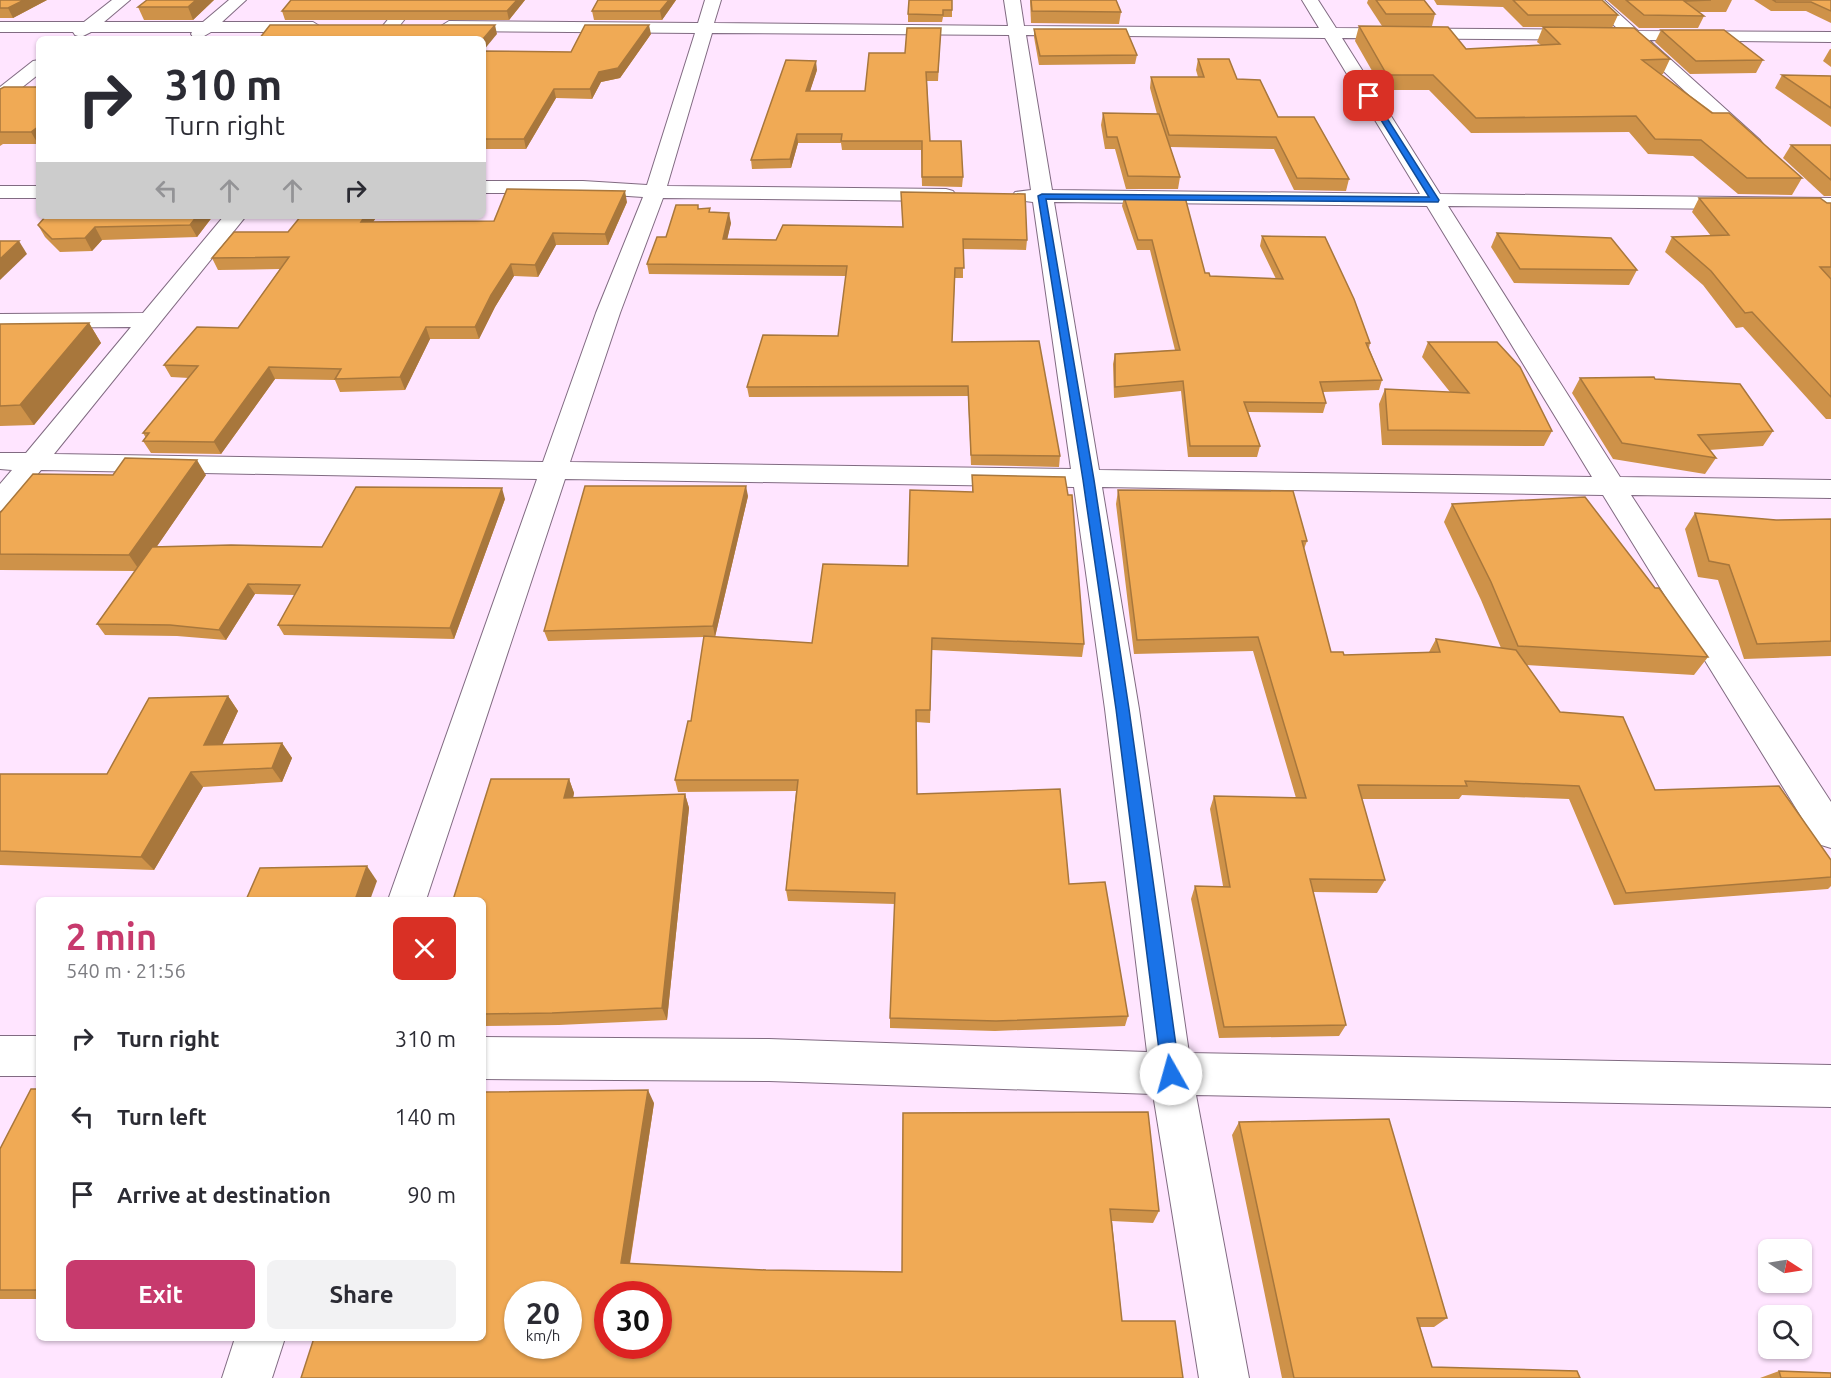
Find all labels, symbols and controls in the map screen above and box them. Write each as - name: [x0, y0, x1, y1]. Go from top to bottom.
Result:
- icon: right: [66, 60, 144, 138]
- text: 310 m: [165, 61, 282, 108]
- pin: [1343, 70, 1394, 121]
- icon: arrive: [1352, 79, 1385, 112]
- text: Turn right: [165, 110, 285, 140]
- icon: left: [150, 174, 183, 207]
- icon: ahead: [213, 174, 246, 207]
- icon: ahead: [276, 174, 309, 207]
- icon: right: [339, 174, 372, 207]
- text: 2 min: [66, 916, 157, 957]
- button: close: [393, 917, 456, 980]
- text: 540 m · 21:56: [66, 959, 186, 982]
- icon: right: [66, 1022, 99, 1055]
- text: Turn right: [117, 1026, 219, 1051]
- text: 310 m: [395, 1026, 456, 1051]
- position arrow: [1139, 1042, 1203, 1106]
- icon: left: [66, 1100, 99, 1133]
- text: Turn left: [117, 1104, 207, 1129]
- text: 140 m: [395, 1104, 456, 1129]
- icon: arrive: [66, 1178, 99, 1211]
- text: Arrive at destination: [117, 1182, 331, 1207]
- text: 90 m: [407, 1182, 456, 1207]
- north arrow: [1758, 1239, 1812, 1293]
- map controls: [1758, 1239, 1812, 1359]
- button: Exit: [66, 1260, 255, 1329]
- button: Share: [267, 1260, 456, 1329]
- speed limit sign: 30: [594, 1281, 672, 1359]
- text: 20: [526, 1296, 560, 1330]
- button: search: [1758, 1305, 1812, 1359]
- text: km/h: [526, 1327, 560, 1344]

